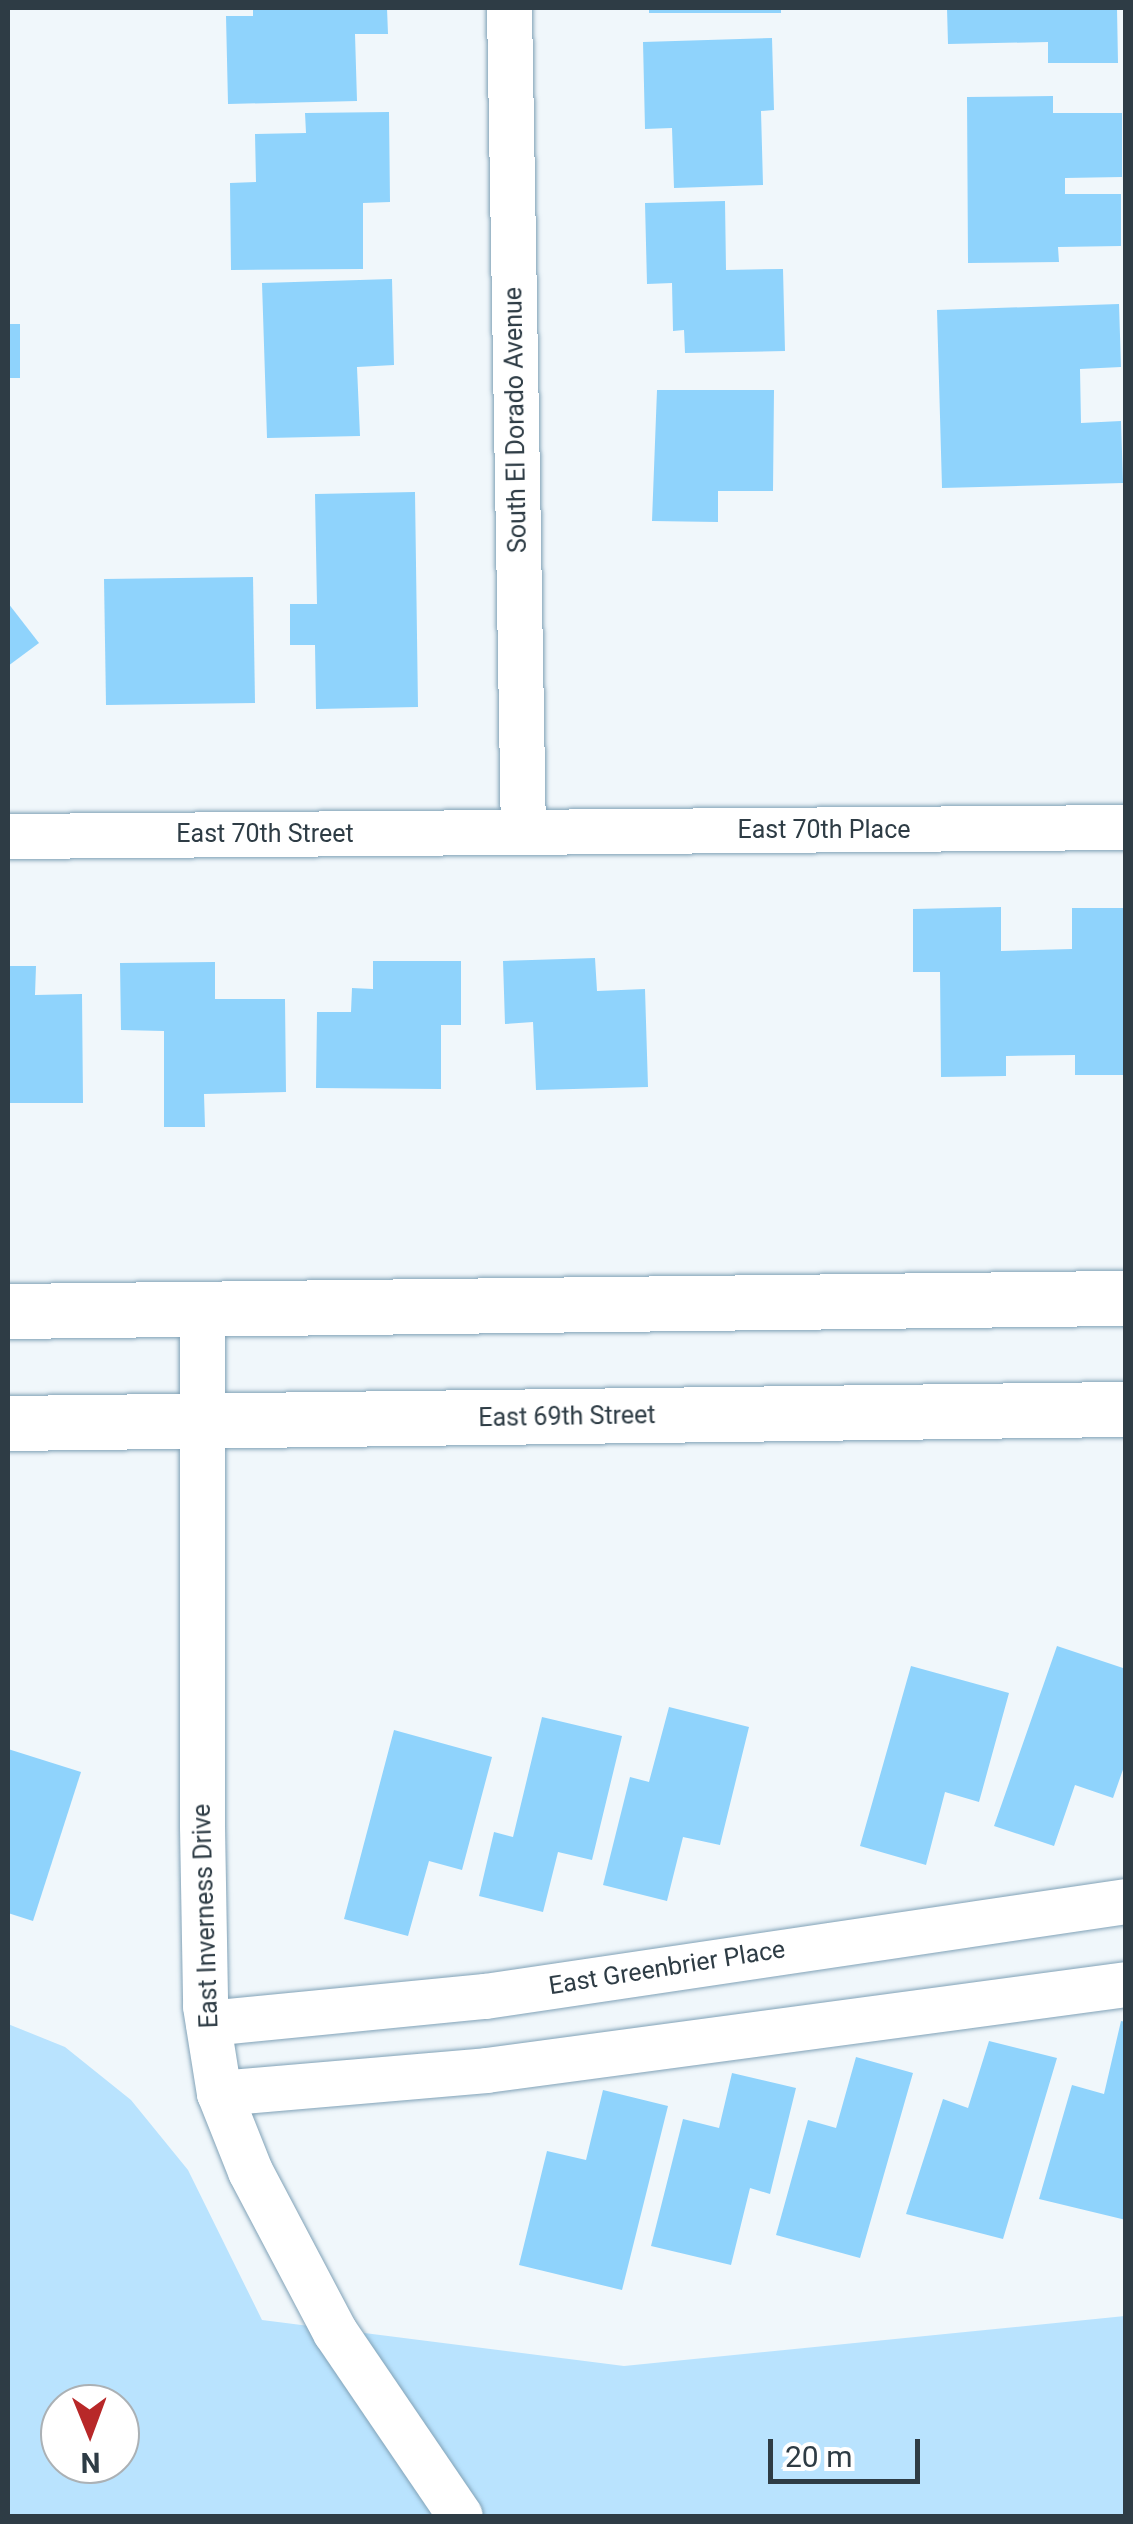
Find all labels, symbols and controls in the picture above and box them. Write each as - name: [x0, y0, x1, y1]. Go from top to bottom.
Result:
- street label: South El Dorado Avenue: [499, 287, 533, 553]
- street label: East 70th Place: [737, 815, 911, 845]
- street label: East 70th Street: [176, 819, 354, 849]
- street label: East 69th Street: [478, 1400, 656, 1434]
- street label: East Inverness Drive: [187, 1803, 225, 2029]
- street label: East Greenbrier Place: [547, 1934, 787, 2002]
- north arrow: [40, 2384, 140, 2484]
- scale bar: [773, 2419, 926, 2481]
- text: 20 m: [785, 2439, 852, 2474]
- text: N: [80, 2446, 101, 2479]

